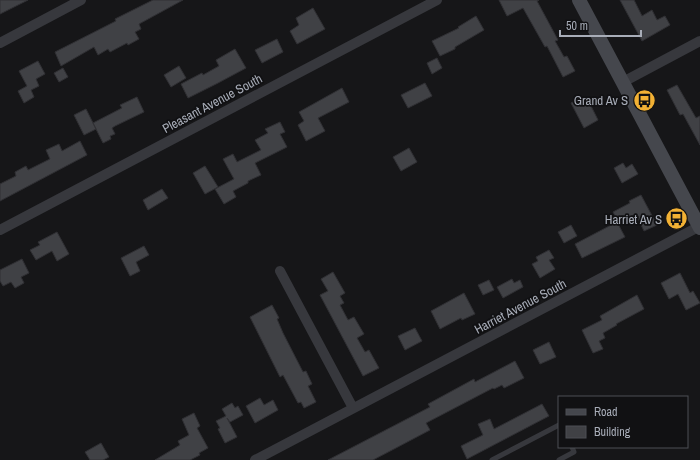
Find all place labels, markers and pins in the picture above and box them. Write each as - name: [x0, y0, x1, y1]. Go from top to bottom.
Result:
- bus stop icon: Grand Av S: [631, 87, 657, 113]
- place label: Grand Av S: [574, 92, 628, 109]
- bus stop icon: Harriet Av S: [664, 206, 690, 232]
- place label: Harriet Av S: [605, 211, 662, 228]

